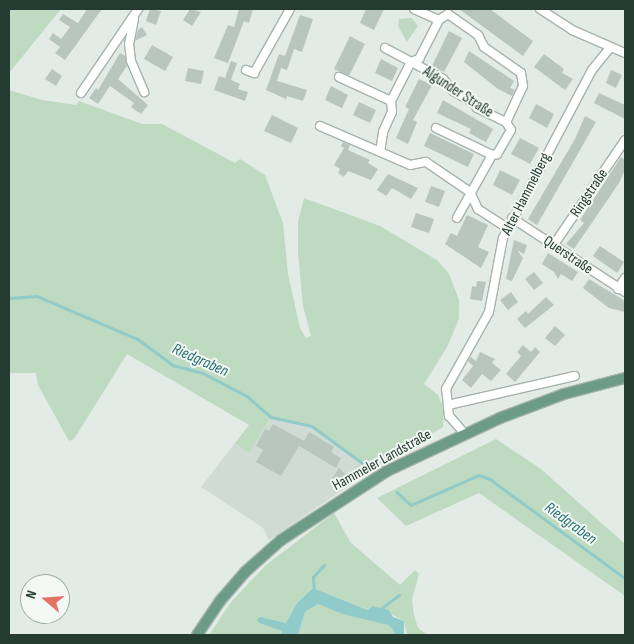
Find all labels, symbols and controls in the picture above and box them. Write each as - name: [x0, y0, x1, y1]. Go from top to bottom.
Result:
- street label: Algunder Straße: [419, 63, 497, 121]
- street label: Alter Hammelberg: [498, 150, 554, 238]
- street label: Ringstraße: [566, 165, 612, 221]
- street label: Querstraße: [540, 232, 596, 278]
- water label: Riedgraben: [169, 340, 231, 382]
- street label: Hammeler Landstraße: [329, 425, 435, 495]
- water label: Riedgraben: [540, 499, 600, 549]
- north arrow: [20, 574, 70, 624]
- text: N: [22, 588, 40, 601]

